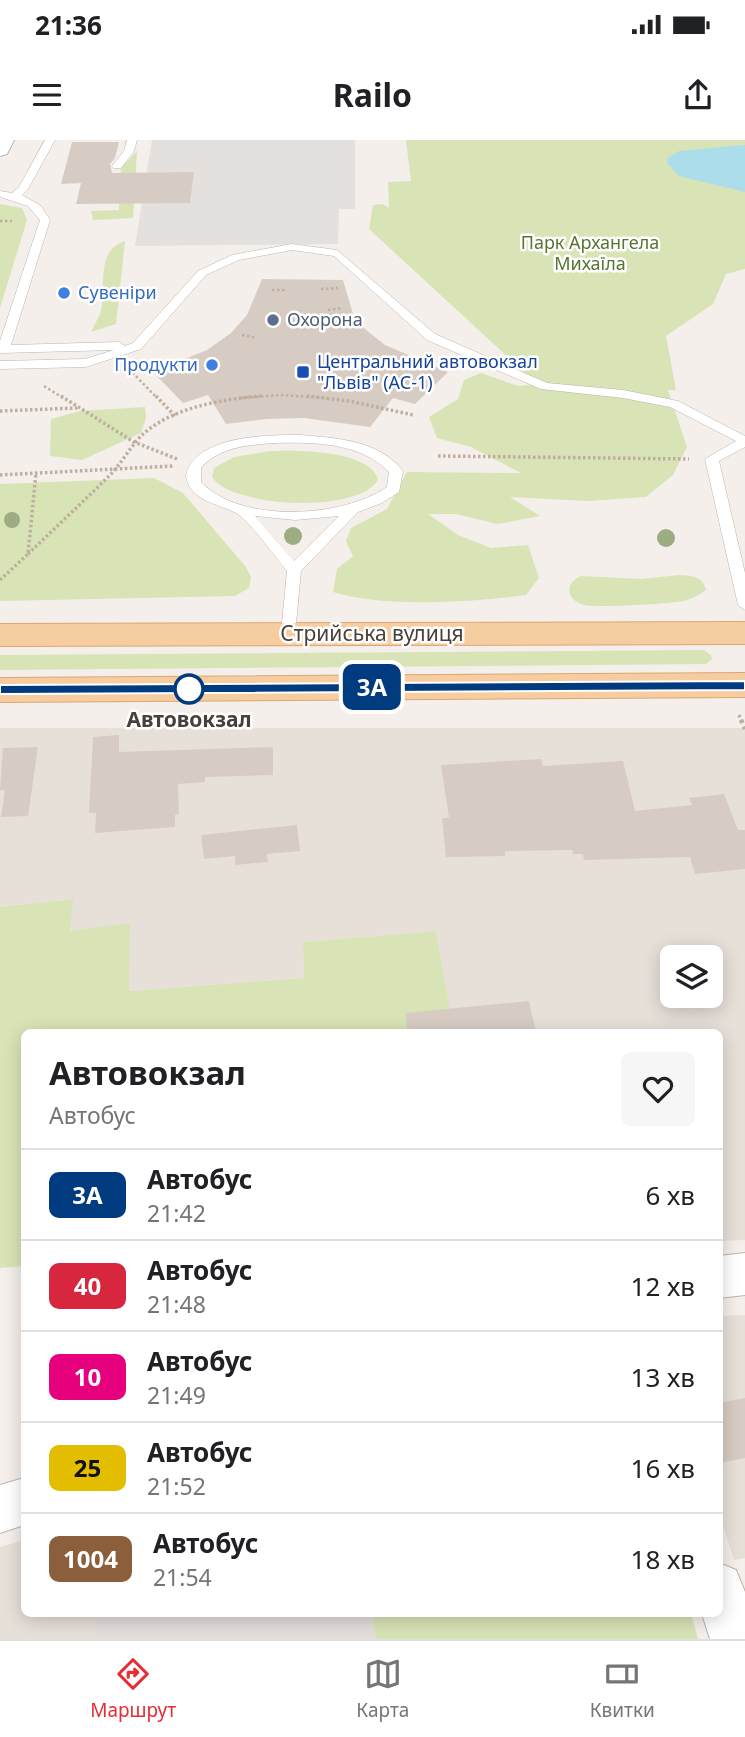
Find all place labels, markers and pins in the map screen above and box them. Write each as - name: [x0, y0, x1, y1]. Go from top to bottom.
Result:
- place label: Сувеніри: [78, 280, 157, 304]
- marker: Сувеніри: [56, 285, 72, 301]
- place label: Охорона: [287, 307, 363, 331]
- marker: Охорона: [265, 312, 281, 328]
- place label: Центральний автовокзал "Львів" (АС-1): [317, 349, 538, 394]
- place label: Продукти: [114, 352, 198, 376]
- marker: Продукти: [204, 357, 220, 373]
- marker: Центральний автовокзал "Львів" (АС-1): [295, 364, 311, 380]
- marker: Автовокзал: [174, 674, 204, 704]
- place label: Автовокзал: [126, 705, 252, 733]

